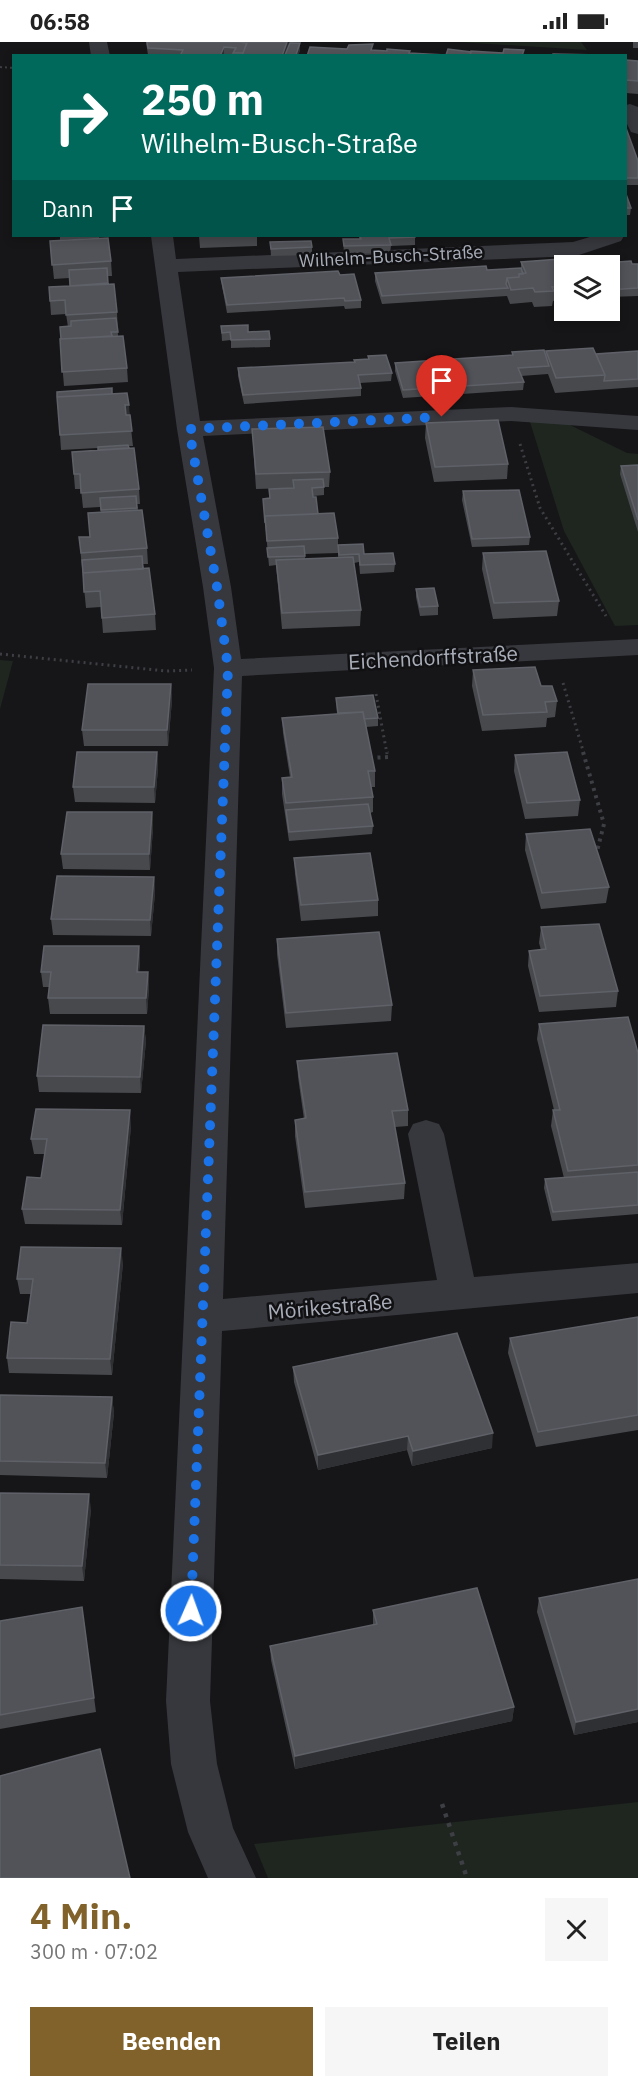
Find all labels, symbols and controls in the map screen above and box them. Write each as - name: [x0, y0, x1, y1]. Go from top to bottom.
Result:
- text: 06:58: [30, 7, 90, 36]
- text: 250 m: [141, 72, 264, 127]
- icon: right: [42, 78, 120, 156]
- text: Wilhelm-Busch-Straße: [141, 125, 418, 160]
- icon: arrive: [106, 192, 139, 225]
- text: Dann: [42, 194, 94, 223]
- street label: Wilhelm-Busch-Straße: [298, 240, 484, 272]
- map controls: [554, 255, 620, 321]
- button: layers: [554, 255, 620, 321]
- pin: [416, 355, 467, 417]
- icon: arrive: [425, 364, 458, 397]
- street label: Eichendorffstraße: [347, 639, 519, 675]
- street label: Mörikestraße: [266, 1287, 394, 1325]
- position arrow: [159, 1579, 223, 1643]
- text: 4 Min.: [30, 1892, 133, 1939]
- button: close: [545, 1898, 608, 1961]
- text: 300 m · 07:02: [30, 1938, 158, 1965]
- button: Beenden: [30, 2007, 313, 2076]
- button: Teilen: [325, 2007, 608, 2076]

